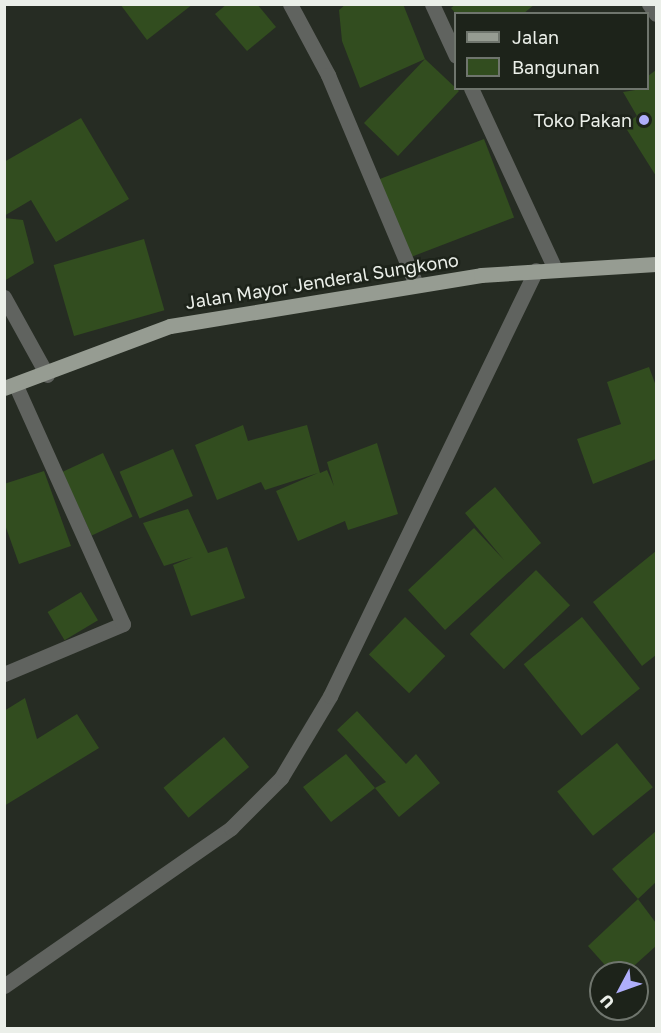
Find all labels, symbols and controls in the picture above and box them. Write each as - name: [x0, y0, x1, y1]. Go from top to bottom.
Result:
- legend: [454, 12, 649, 90]
- text: Jalan: [512, 26, 559, 48]
- text: Bangunan: [512, 56, 600, 78]
- place label: Toko Pakan: [534, 109, 632, 131]
- marker: Toko Pakan: [637, 113, 651, 127]
- street label: Jalan Mayor Jenderal Sungkono: [184, 249, 460, 313]
- north arrow: [589, 961, 649, 1021]
- text: U: [596, 991, 618, 1012]

